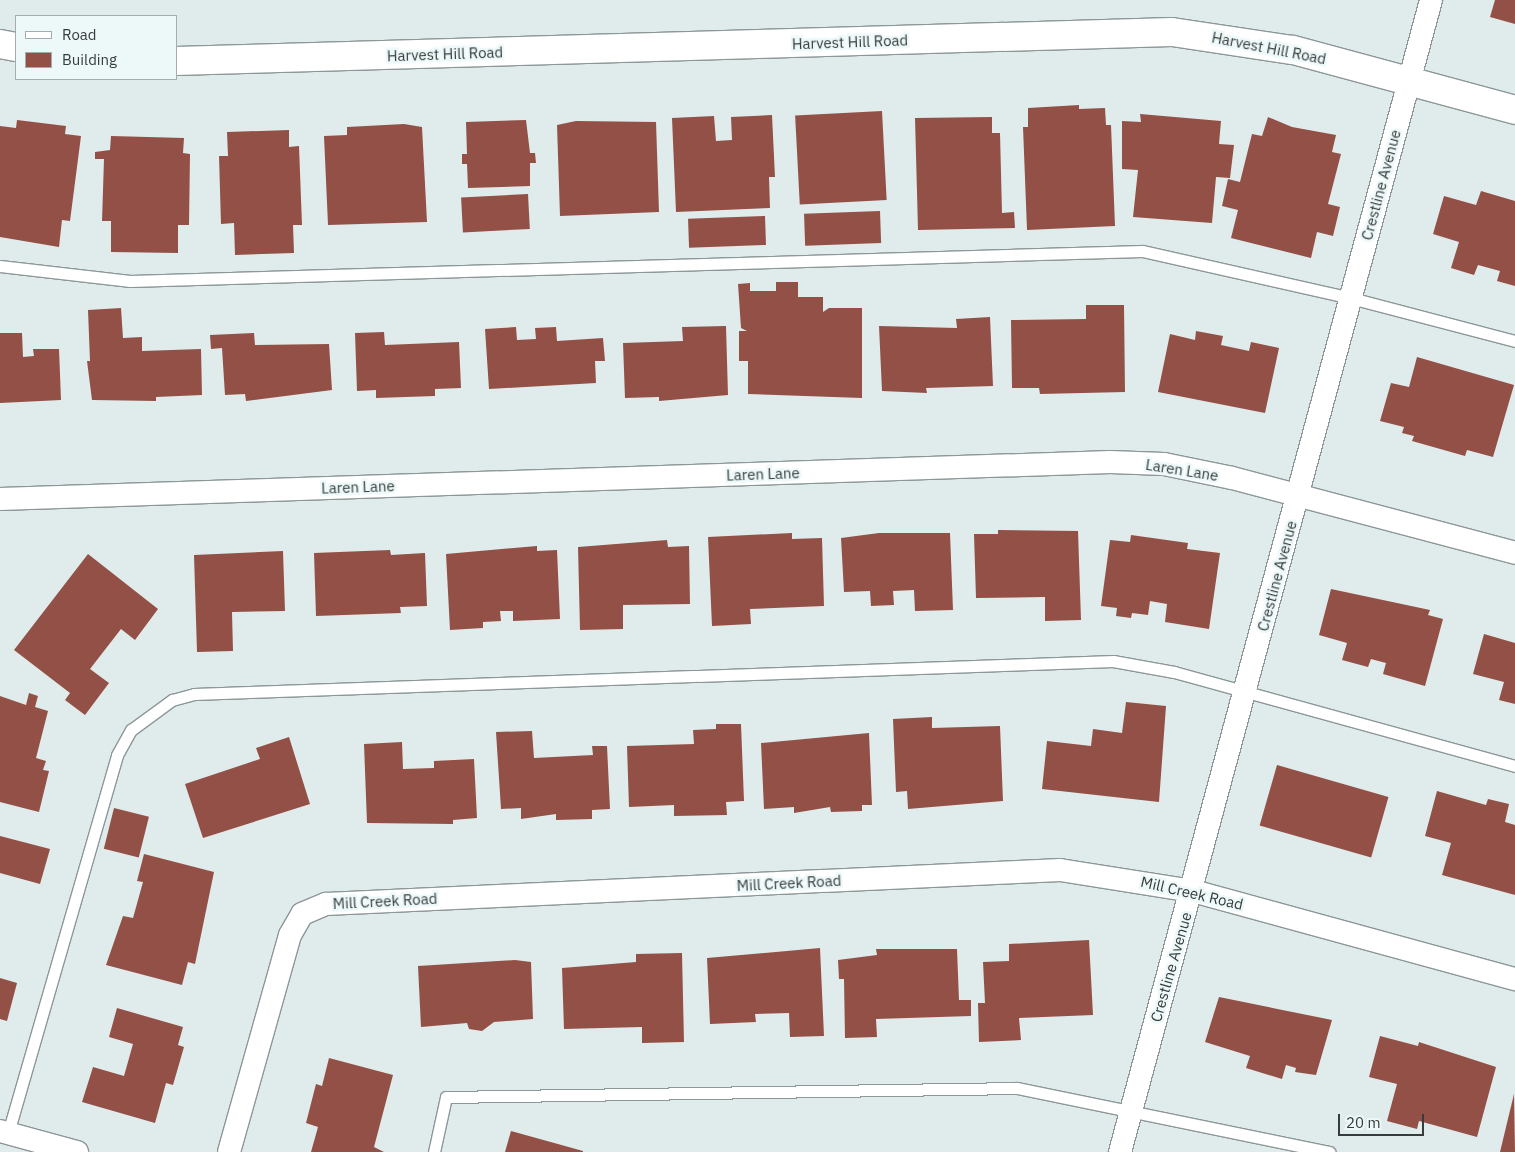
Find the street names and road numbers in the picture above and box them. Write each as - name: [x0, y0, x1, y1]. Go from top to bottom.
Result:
- street label: Harvest Hill Road: [1210, 28, 1328, 68]
- street label: Harvest Hill Road: [792, 31, 908, 53]
- street label: Harvest Hill Road: [387, 43, 503, 65]
- street label: Crestline Avenue: [1358, 128, 1404, 242]
- street label: Laren Lane: [1144, 455, 1220, 485]
- street label: Laren Lane: [726, 464, 800, 484]
- street label: Laren Lane: [321, 477, 395, 497]
- street label: Crestline Avenue: [1254, 519, 1300, 633]
- street label: Mill Creek Road: [736, 871, 842, 895]
- street label: Mill Creek Road: [1139, 872, 1245, 914]
- street label: Mill Creek Road: [332, 889, 438, 913]
- street label: Crestline Avenue: [1147, 910, 1195, 1024]

